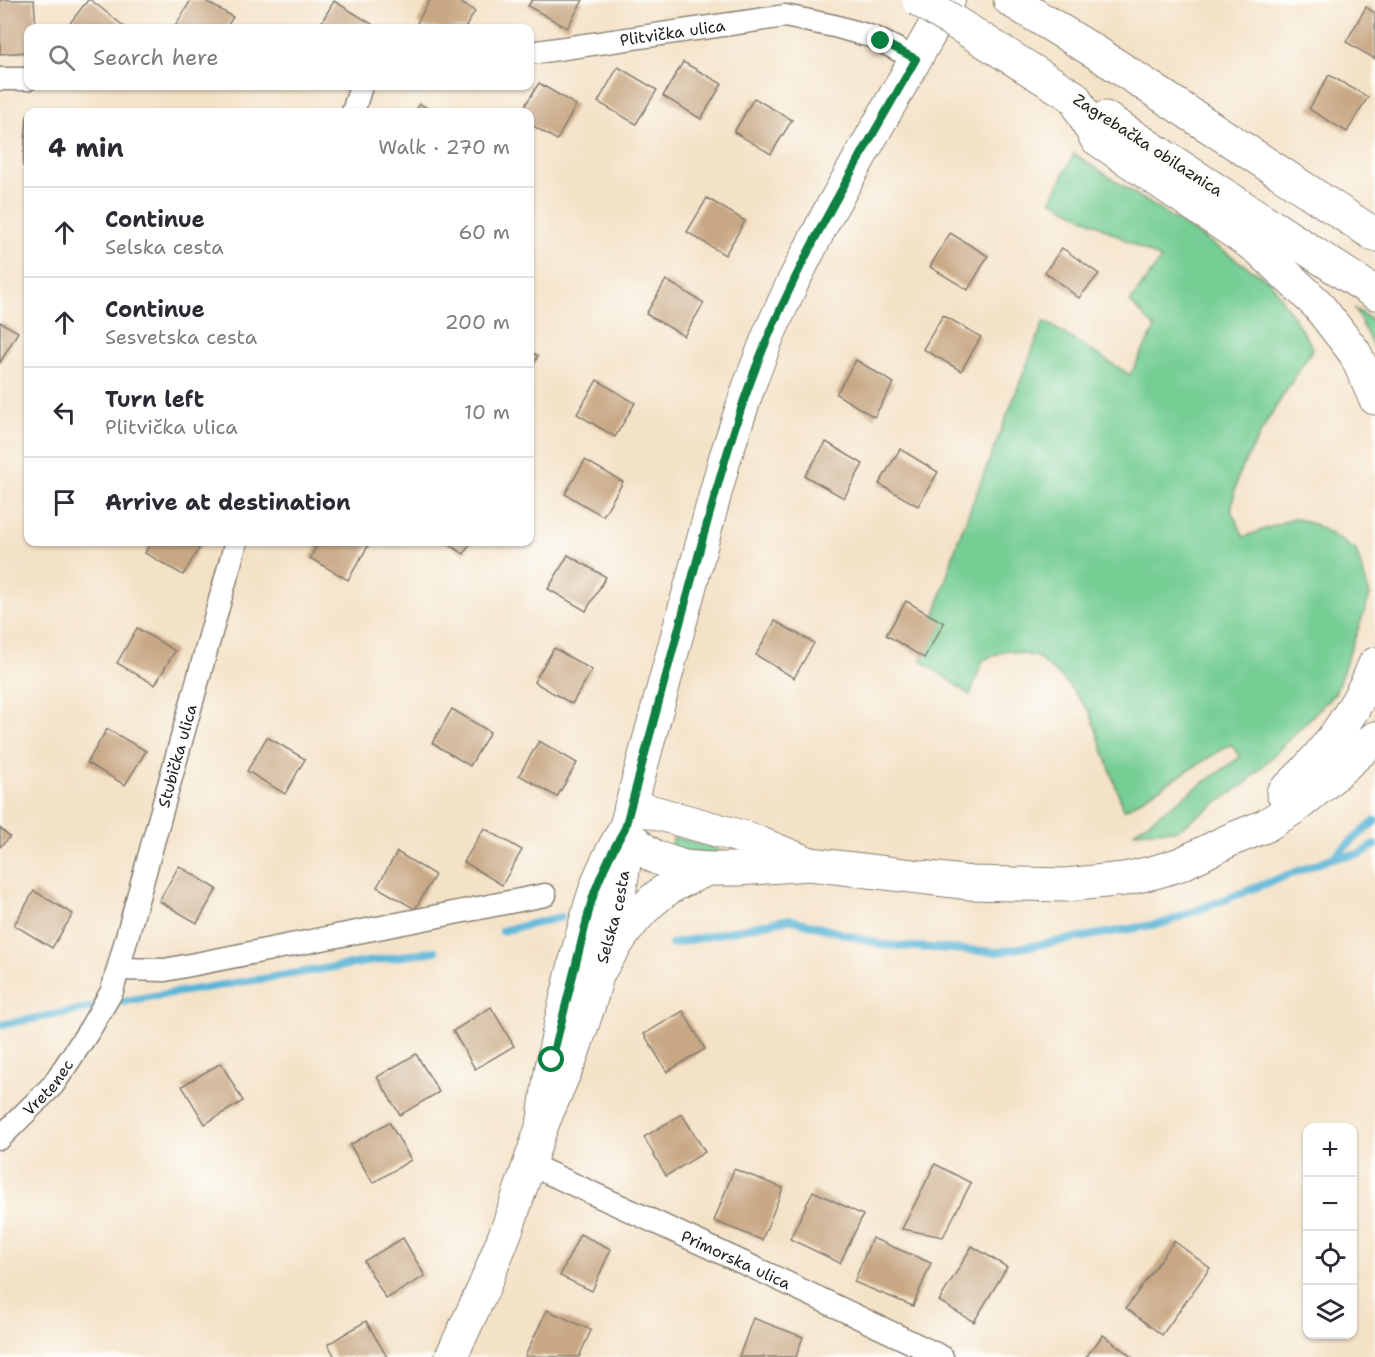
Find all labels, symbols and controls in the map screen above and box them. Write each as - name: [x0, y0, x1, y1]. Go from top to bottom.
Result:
- street label: Plitvička ulica: [618, 14, 727, 50]
- search box: [24, 24, 534, 90]
- route end: [867, 27, 893, 53]
- icon: search: [45, 41, 78, 74]
- text: Search here: [93, 43, 219, 72]
- street label: Zagrebačka obilaznica: [1069, 89, 1227, 201]
- text: 4 min: [48, 130, 124, 165]
- text: Walk · 270 m: [378, 134, 510, 160]
- text: Continue: [105, 205, 205, 234]
- icon: ahead: [48, 216, 81, 249]
- text: 60 m: [458, 219, 510, 245]
- text: Selska cesta: [105, 234, 224, 260]
- text: Continue: [105, 295, 205, 324]
- icon: ahead: [48, 306, 81, 339]
- text: 200 m: [445, 309, 510, 335]
- text: Sesvetska cesta: [105, 324, 257, 350]
- text: Turn left: [105, 385, 204, 414]
- icon: left: [48, 396, 81, 429]
- text: 10 m: [464, 399, 510, 425]
- text: Plitvička ulica: [105, 414, 238, 440]
- icon: arrive: [48, 486, 81, 519]
- text: Arrive at destination: [105, 488, 351, 517]
- street label: Stubička ulica: [153, 702, 201, 810]
- street label: Selska cesta: [591, 869, 634, 966]
- route start: [538, 1046, 564, 1072]
- street label: Vretenec: [18, 1055, 78, 1120]
- map controls: [1303, 1123, 1357, 1339]
- button: +: [1303, 1123, 1357, 1177]
- button: −: [1303, 1177, 1357, 1231]
- street label: Primorska ulica: [678, 1225, 794, 1294]
- button: locate: [1303, 1231, 1357, 1285]
- button: layers: [1303, 1285, 1357, 1339]

